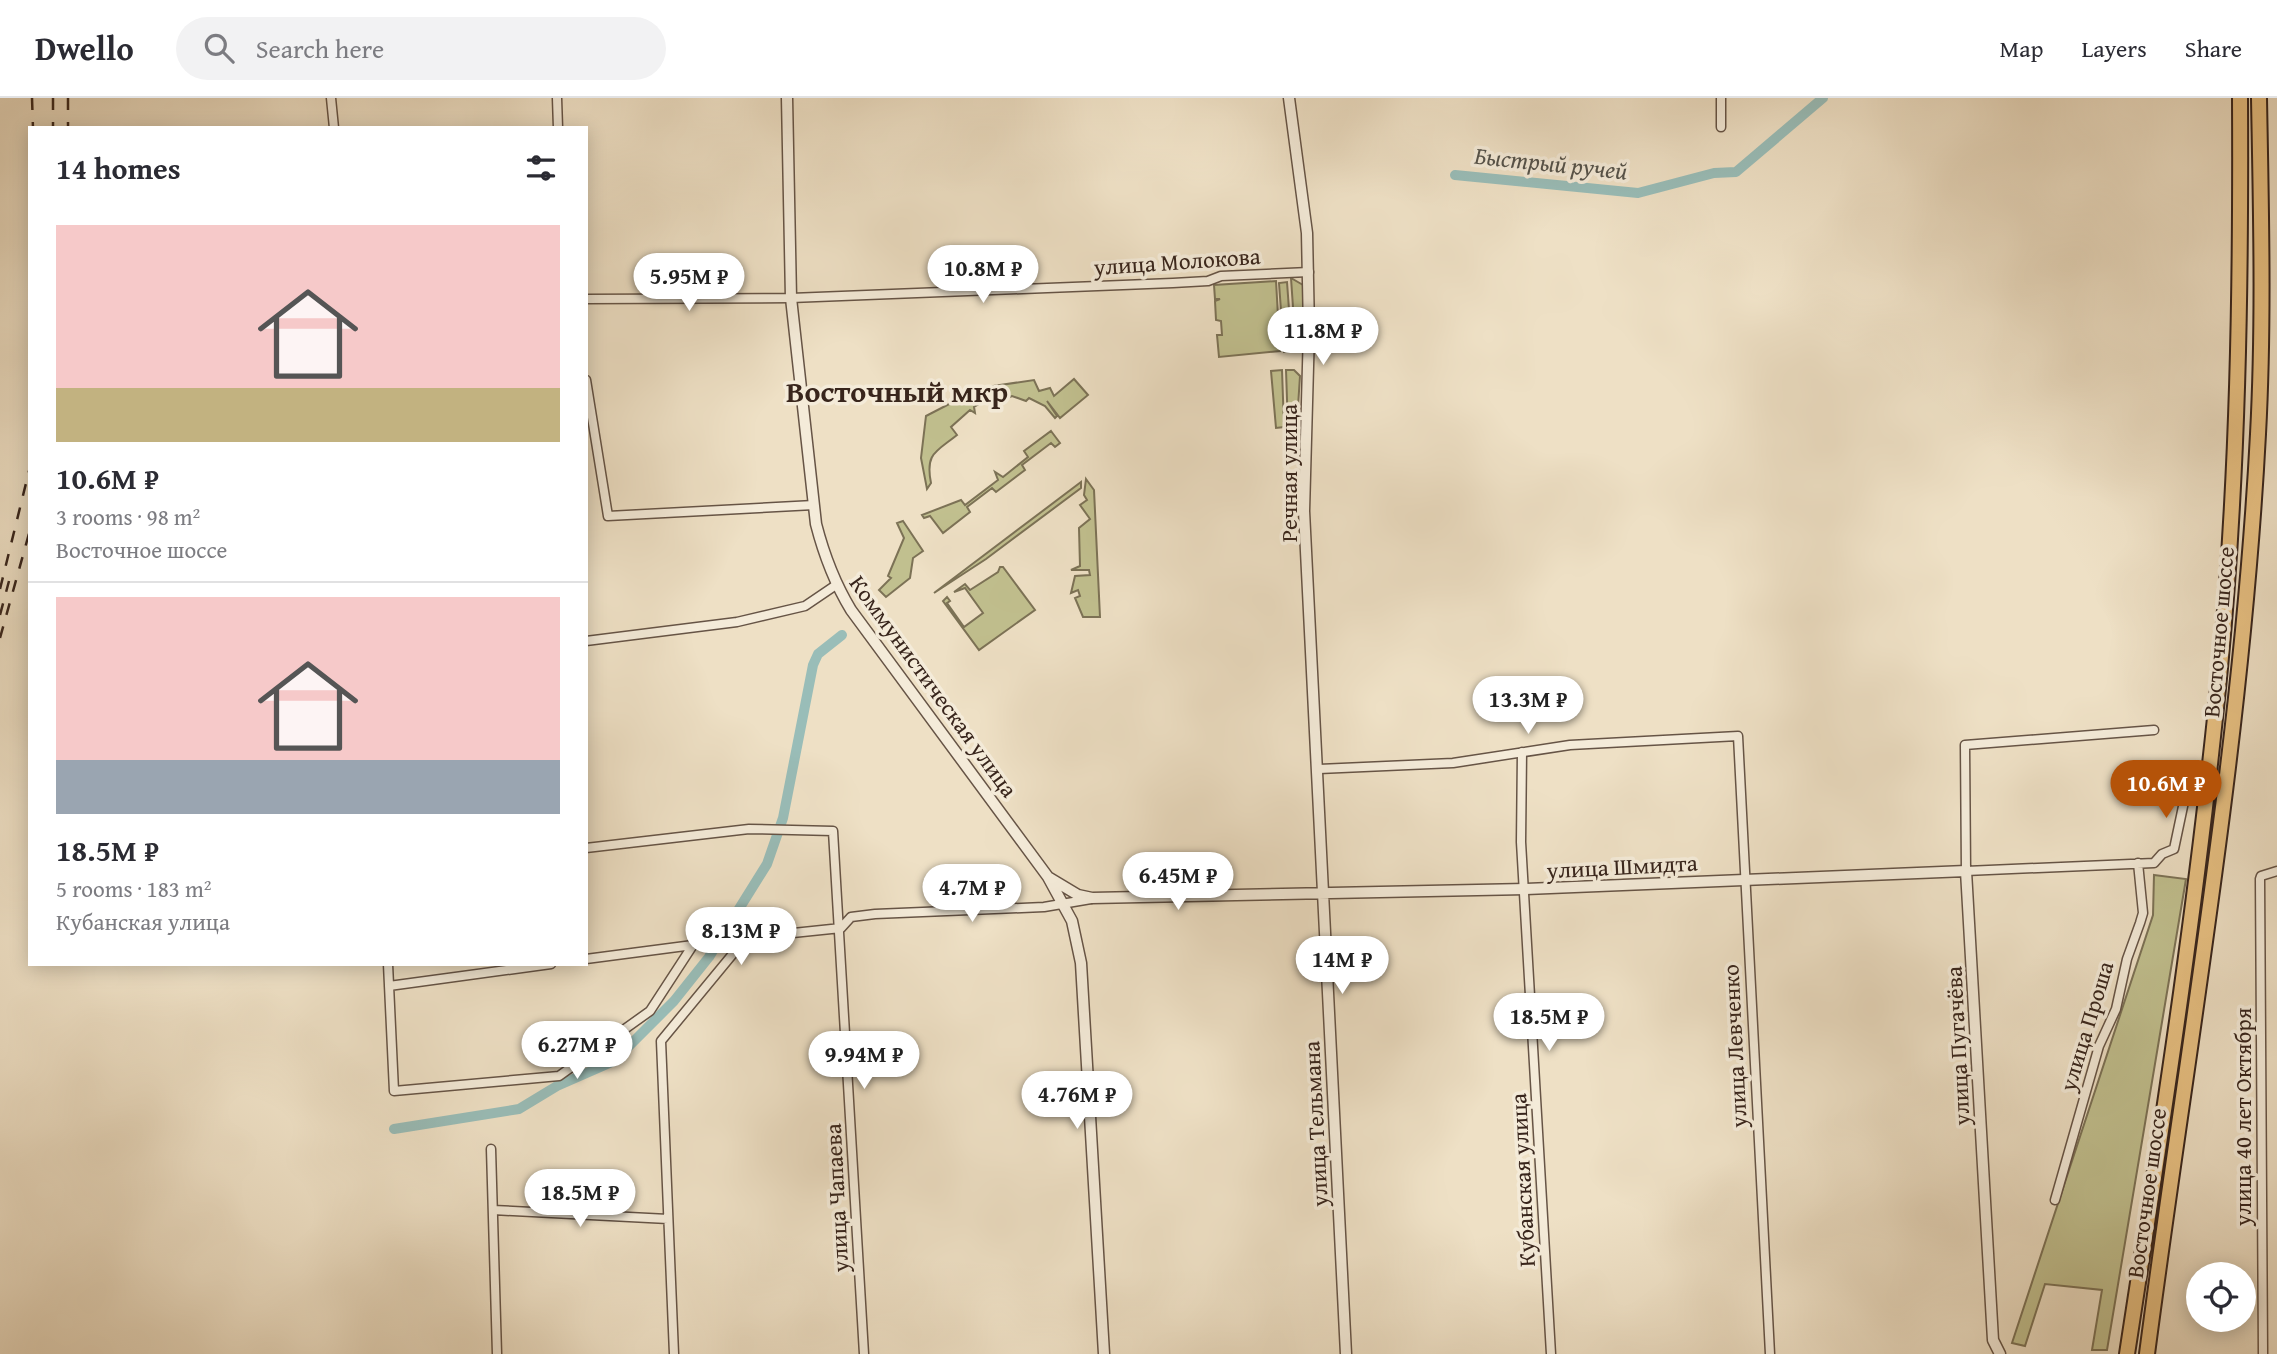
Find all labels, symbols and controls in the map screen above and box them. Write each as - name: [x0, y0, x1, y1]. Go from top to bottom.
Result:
- search box: [176, 17, 666, 80]
- text: Dwello: [35, 24, 134, 72]
- icon: search: [200, 29, 238, 67]
- text: Search here: [256, 29, 384, 68]
- text: Map: [2000, 31, 2043, 66]
- text: Layers: [2081, 31, 2147, 66]
- text: Share: [2185, 31, 2242, 66]
- water label: Быстрый ручей: [1473, 138, 1629, 188]
- text: 14 homes: [56, 146, 181, 190]
- icon: filters: [522, 149, 560, 187]
- street label: улица Молокова: [1091, 239, 1262, 283]
- pin: 10.8M ₽: [918, 246, 1048, 305]
- text: 10.8M ₽: [943, 251, 1023, 284]
- pin: 5.95M ₽: [624, 254, 754, 313]
- text: 5.95M ₽: [649, 259, 729, 292]
- icon: home: [245, 271, 371, 397]
- pin: 11.8M ₽: [1258, 308, 1388, 367]
- text: 11.8M ₽: [1283, 313, 1363, 346]
- district label: Восточный мкр: [786, 369, 1008, 413]
- street label: Речная улица: [1272, 404, 1305, 542]
- text: 10.6M ₽: [56, 456, 159, 500]
- text: 3 rooms · 98 m²: [56, 500, 200, 533]
- text: Восточное шоссе: [56, 533, 227, 566]
- street label: Восточное шоссе: [2194, 545, 2242, 719]
- street label: Коммунистическая улица: [842, 568, 1026, 804]
- icon: home: [245, 643, 371, 769]
- pin: 13.3M ₽: [1463, 676, 1593, 736]
- text: 13.3M ₽: [1488, 682, 1568, 715]
- pin: 10.6M ₽: [2101, 760, 2231, 820]
- text: 10.6M ₽: [2126, 766, 2206, 799]
- text: 18.5M ₽: [56, 828, 159, 872]
- street label: улица Шмидта: [1545, 846, 1698, 886]
- pin: 6.45M ₽: [1113, 852, 1243, 912]
- text: 6.45M ₽: [1138, 858, 1218, 891]
- pin: 4.7M ₽: [915, 864, 1029, 924]
- text: 4.7M ₽: [938, 870, 1006, 903]
- text: 5 rooms · 183 m²: [56, 872, 211, 905]
- text: Кубанская улица: [56, 905, 230, 938]
- pin: 8.13M ₽: [676, 908, 806, 967]
- text: 8.13M ₽: [701, 913, 781, 946]
- pin: 14M ₽: [1293, 936, 1391, 996]
- text: 14M ₽: [1312, 942, 1372, 975]
- street label: улица Проша: [2050, 957, 2121, 1096]
- street label: улица Левченко: [1713, 963, 1755, 1130]
- street label: улица Пугачёва: [1936, 965, 1978, 1128]
- pin: 18.5M ₽: [1484, 993, 1614, 1053]
- text: 18.5M ₽: [1509, 999, 1589, 1032]
- street label: улица 40 лет Октября: [2226, 1007, 2259, 1227]
- pin: 6.27M ₽: [512, 1021, 642, 1081]
- text: 6.27M ₽: [537, 1027, 617, 1060]
- pin: 9.94M ₽: [799, 1032, 929, 1091]
- text: 9.94M ₽: [824, 1037, 904, 1070]
- street label: улица Тельмана: [1294, 1040, 1336, 1209]
- pin: 4.76M ₽: [1012, 1072, 1142, 1131]
- text: 4.76M ₽: [1037, 1077, 1117, 1110]
- street label: Кубанская улица: [1501, 1092, 1543, 1268]
- street label: Восточное шоссе: [2118, 1106, 2174, 1280]
- street label: улица Чапаева: [816, 1123, 856, 1274]
- pin: 18.5M ₽: [515, 1170, 645, 1229]
- text: 18.5M ₽: [540, 1175, 620, 1208]
- map controls: [2186, 1262, 2256, 1332]
- button: locate: [2186, 1262, 2256, 1332]

